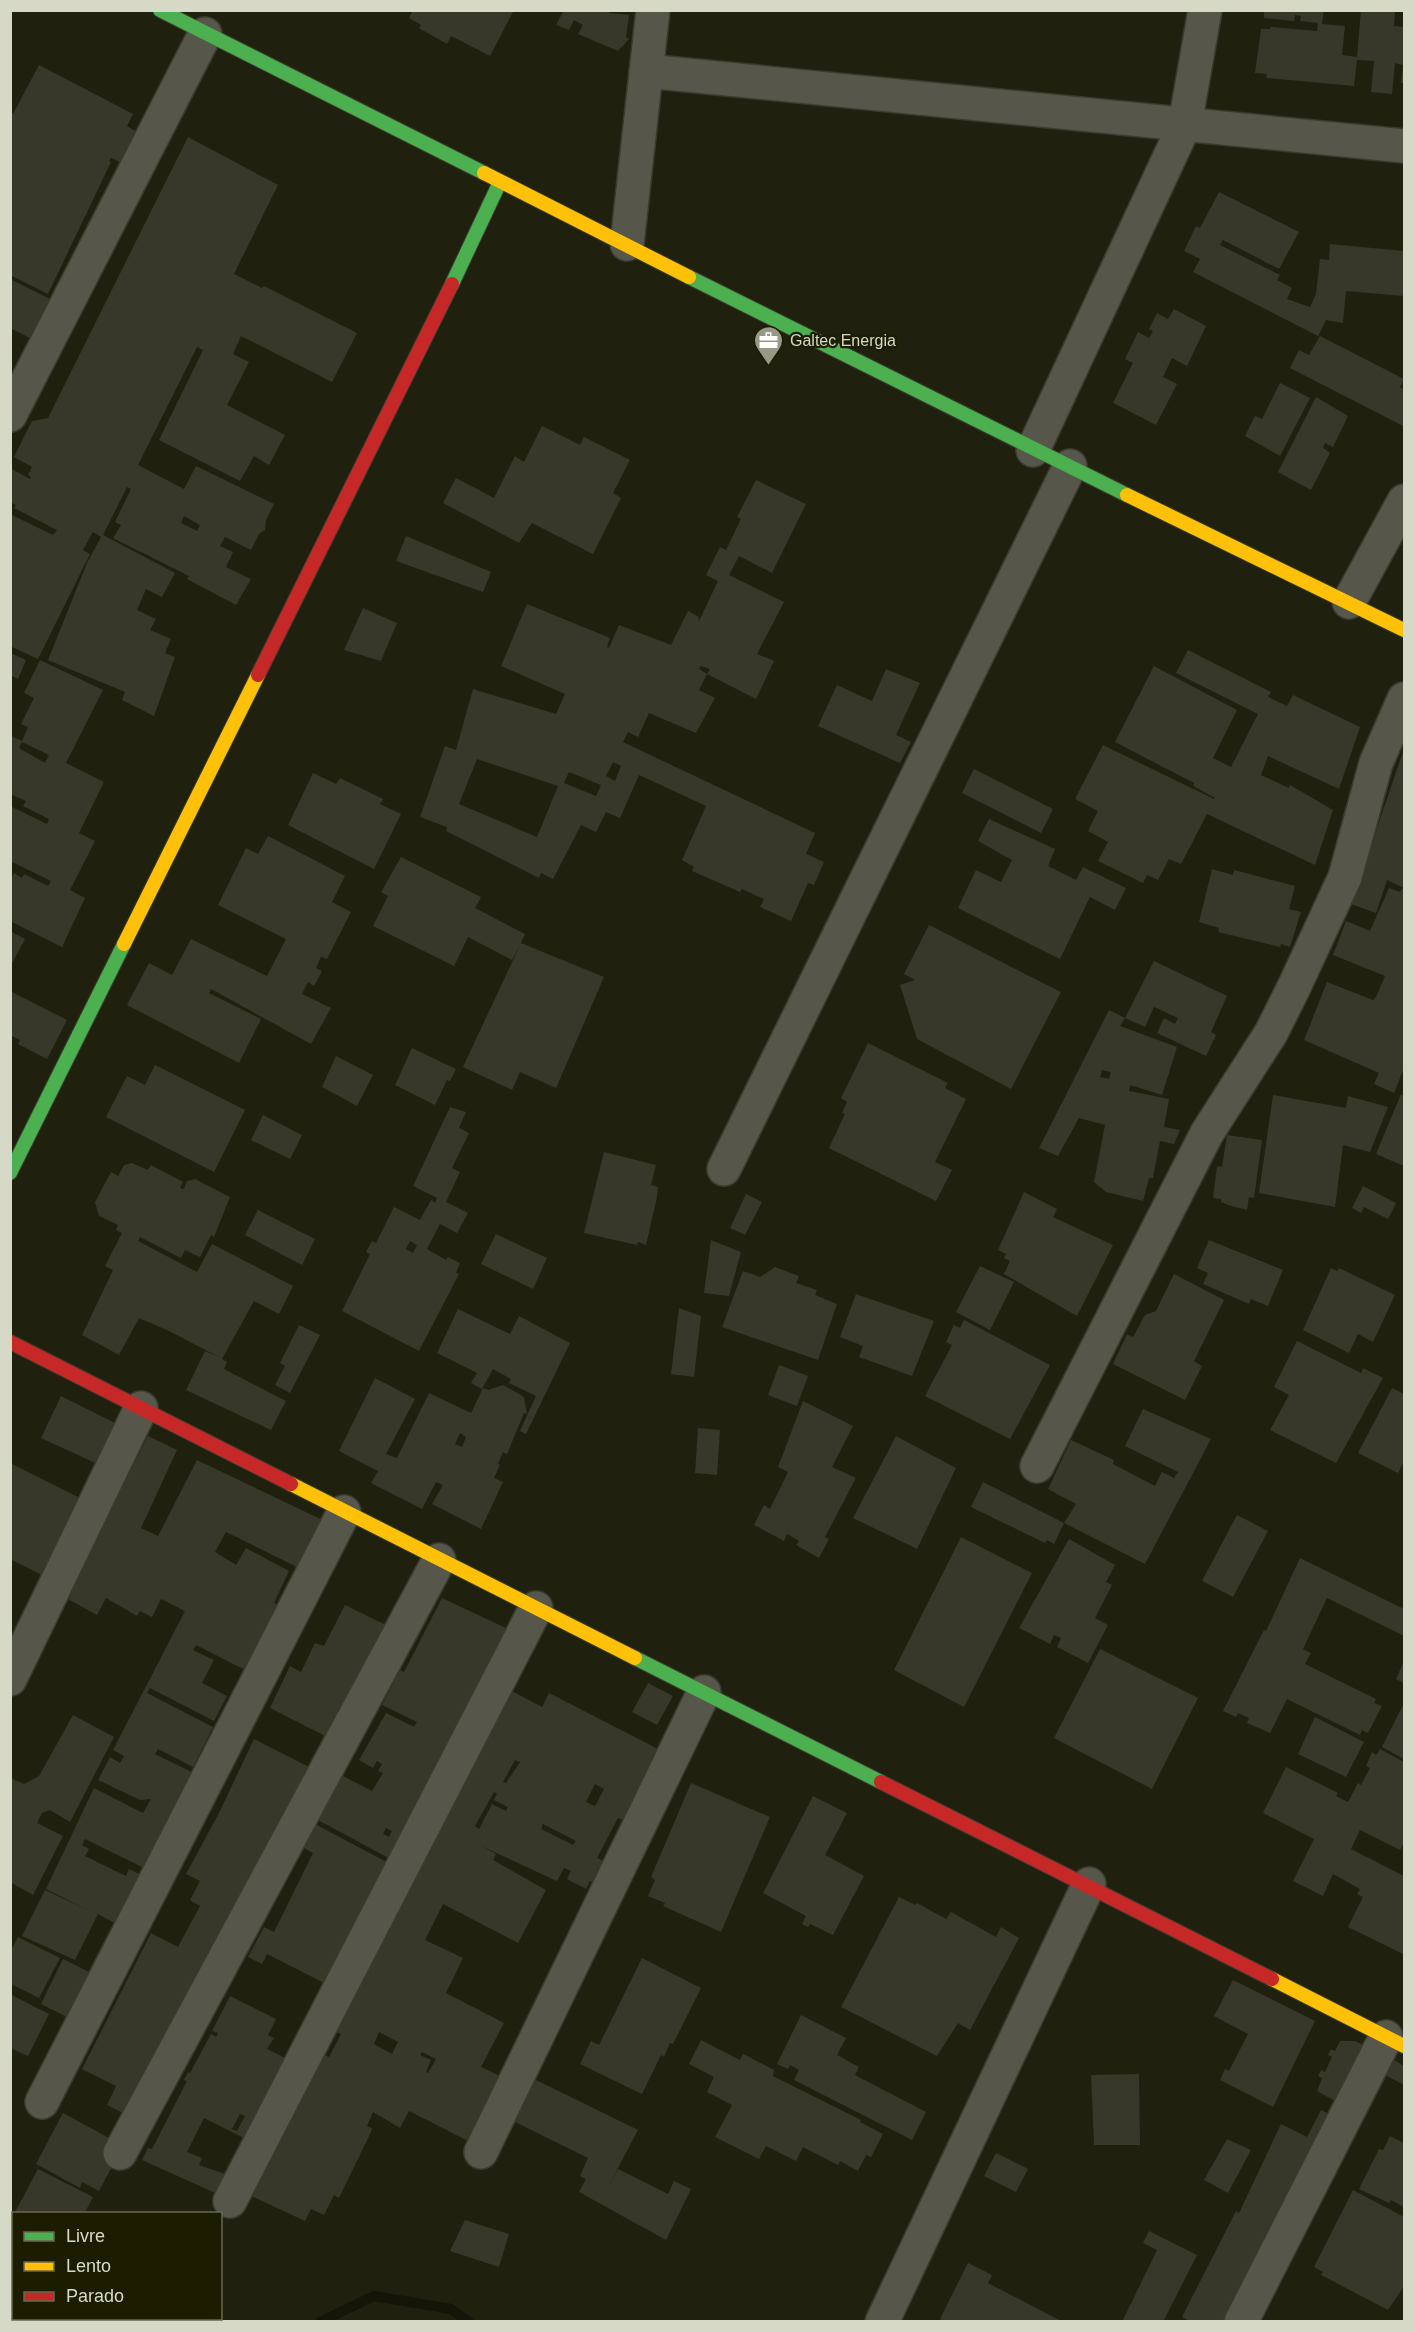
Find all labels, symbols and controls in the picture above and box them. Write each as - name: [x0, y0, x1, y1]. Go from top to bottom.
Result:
- office icon: Galtec Energia: [753, 324, 785, 366]
- place label: Galtec Energia: [790, 332, 896, 349]
- legend: [12, 2212, 222, 2320]
- text: Livre: [66, 2226, 105, 2246]
- text: Lento: [66, 2256, 111, 2276]
- text: Parado: [66, 2286, 124, 2306]

